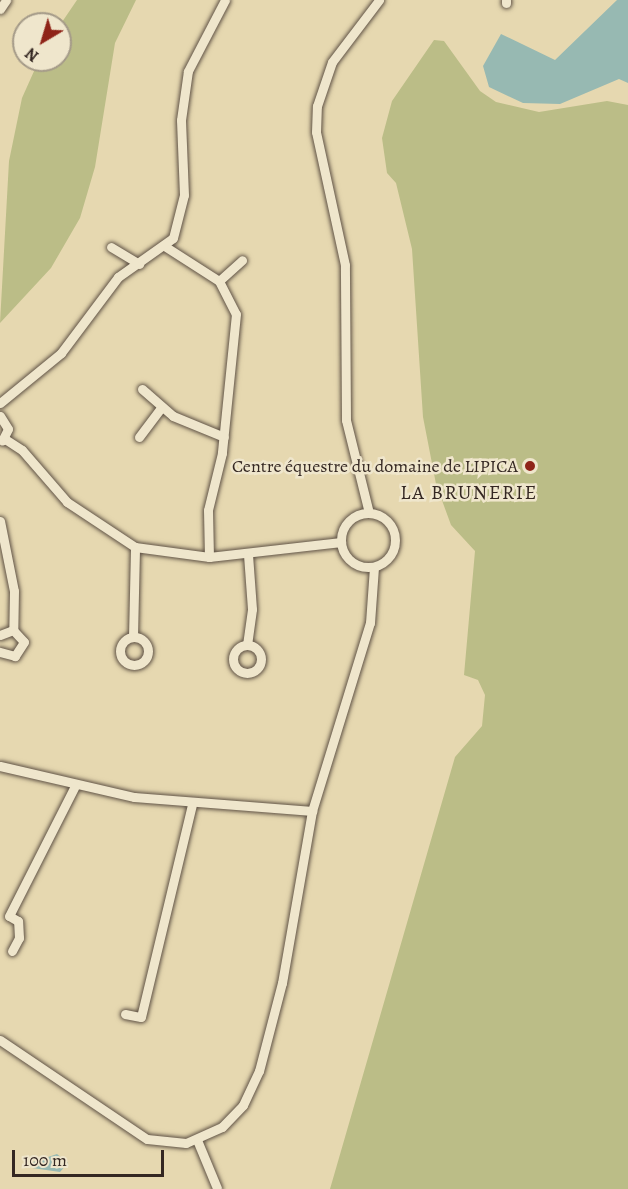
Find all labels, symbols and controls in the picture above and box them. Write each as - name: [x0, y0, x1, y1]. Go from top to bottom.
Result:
- north arrow: [12, 12, 72, 72]
- text: N: [21, 42, 44, 67]
- place label: Centre équestre du domaine de LIPICA: [232, 455, 518, 477]
- marker: Centre équestre du domaine de LIPICA: [523, 459, 537, 473]
- district label: LA BRUNERIE: [400, 480, 538, 504]
- scale bar: [15, 1138, 166, 1176]
- text: 100 m: [23, 1148, 67, 1172]

